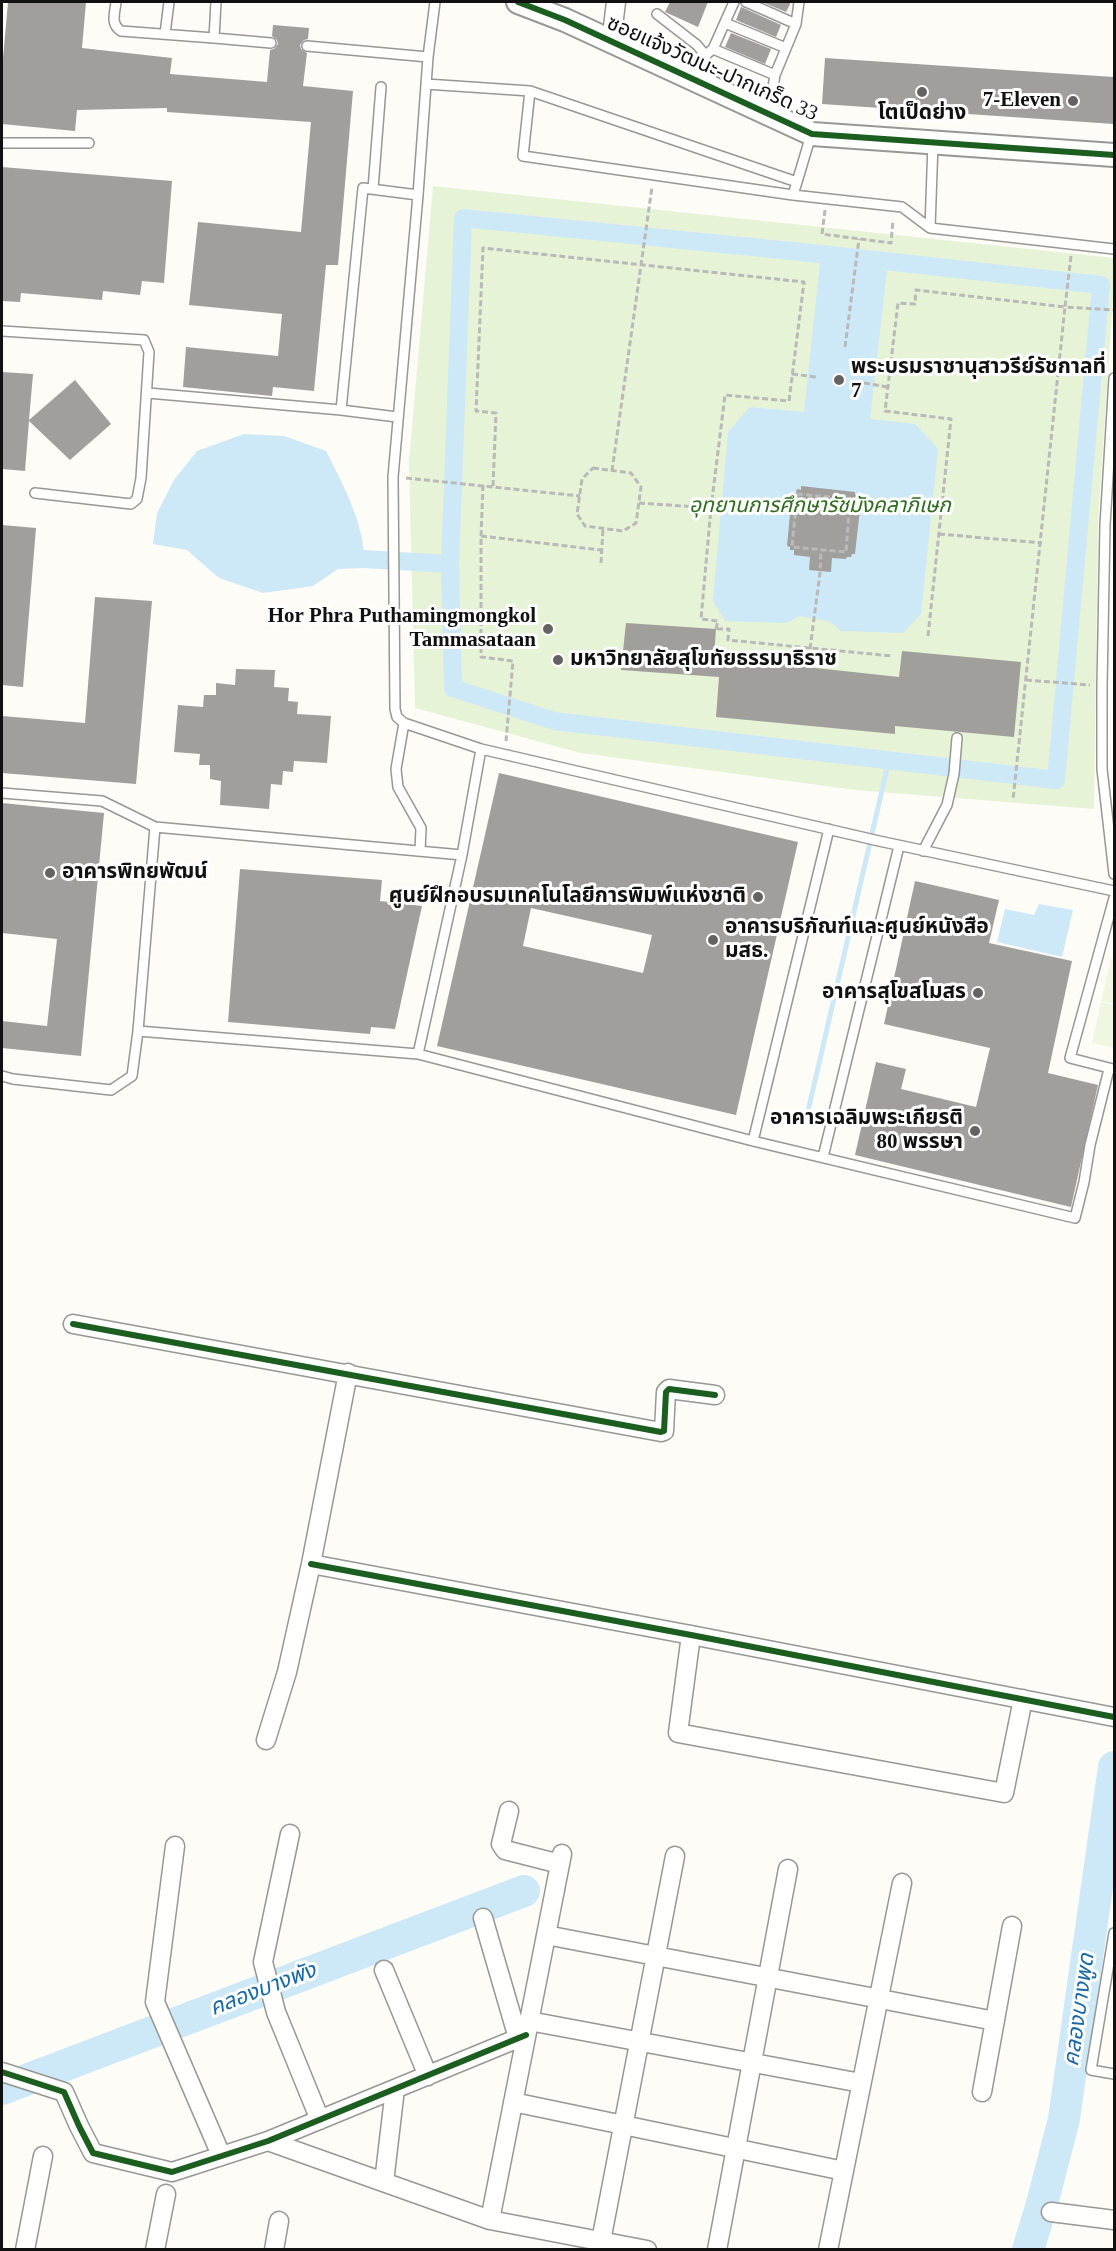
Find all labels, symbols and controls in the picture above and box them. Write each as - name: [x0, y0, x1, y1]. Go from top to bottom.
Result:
- street label: ซอยแจ้งวัฒนะ-ปากเกร็ด 33: [603, 11, 821, 127]
- marker: โตเป็ดย่าง: [915, 85, 929, 99]
- place label: 7-Eleven: [983, 88, 1061, 114]
- marker: 7-Eleven: [1066, 94, 1080, 108]
- place label: โตเป็ดย่าง: [878, 101, 966, 127]
- place label: พระบรมราชานุสาวรีย์รัชกาลที่ 7: [851, 355, 1106, 405]
- marker: พระบรมราชานุสาวรีย์รัชกาลที่ 7: [832, 373, 846, 387]
- park label: อุทยานการศึกษารัชมังคลาภิเษก: [689, 493, 951, 519]
- place label: Hor Phra Puthamingmongkol Tammasataan: [268, 604, 536, 654]
- marker: Hor Phra Puthamingmongkol Tammasataan: [541, 622, 555, 636]
- place label: มหาวิทยาลัยสุโขทัยธรรมาธิราช: [570, 647, 837, 673]
- marker: มหาวิทยาลัยสุโขทัยธรรมาธิราช: [551, 653, 565, 667]
- place label: อาคารพิทยพัฒน์: [62, 860, 208, 886]
- marker: อาคารพิทยพัฒน์: [43, 866, 57, 880]
- place label: ศูนย์ฝึกอบรมเทคโนโลยีการพิมพ์แห่งชาติ: [389, 884, 746, 910]
- marker: ศูนย์ฝึกอบรมเทคโนโลยีการพิมพ์แห่งชาติ: [751, 890, 765, 904]
- place label: อาคารบริภัณฑ์และศูนย์หนังสือ มสธ.: [725, 915, 989, 965]
- marker: อาคารบริภัณฑ์และศูนย์หนังสือ มสธ.: [706, 933, 720, 947]
- place label: อาคารสุโขสโมสร: [822, 980, 966, 1006]
- marker: อาคารสุโขสโมสร: [971, 986, 985, 1000]
- place label: อาคารเฉลิมพระเกียรติ 80 พรรษา: [770, 1106, 963, 1156]
- marker: อาคารเฉลิมพระเกียรติ 80 พรรษา: [968, 1124, 982, 1138]
- water label: คลองบางพูด: [1059, 1952, 1101, 2068]
- water label: คลองบางพัง: [206, 1958, 320, 2022]

